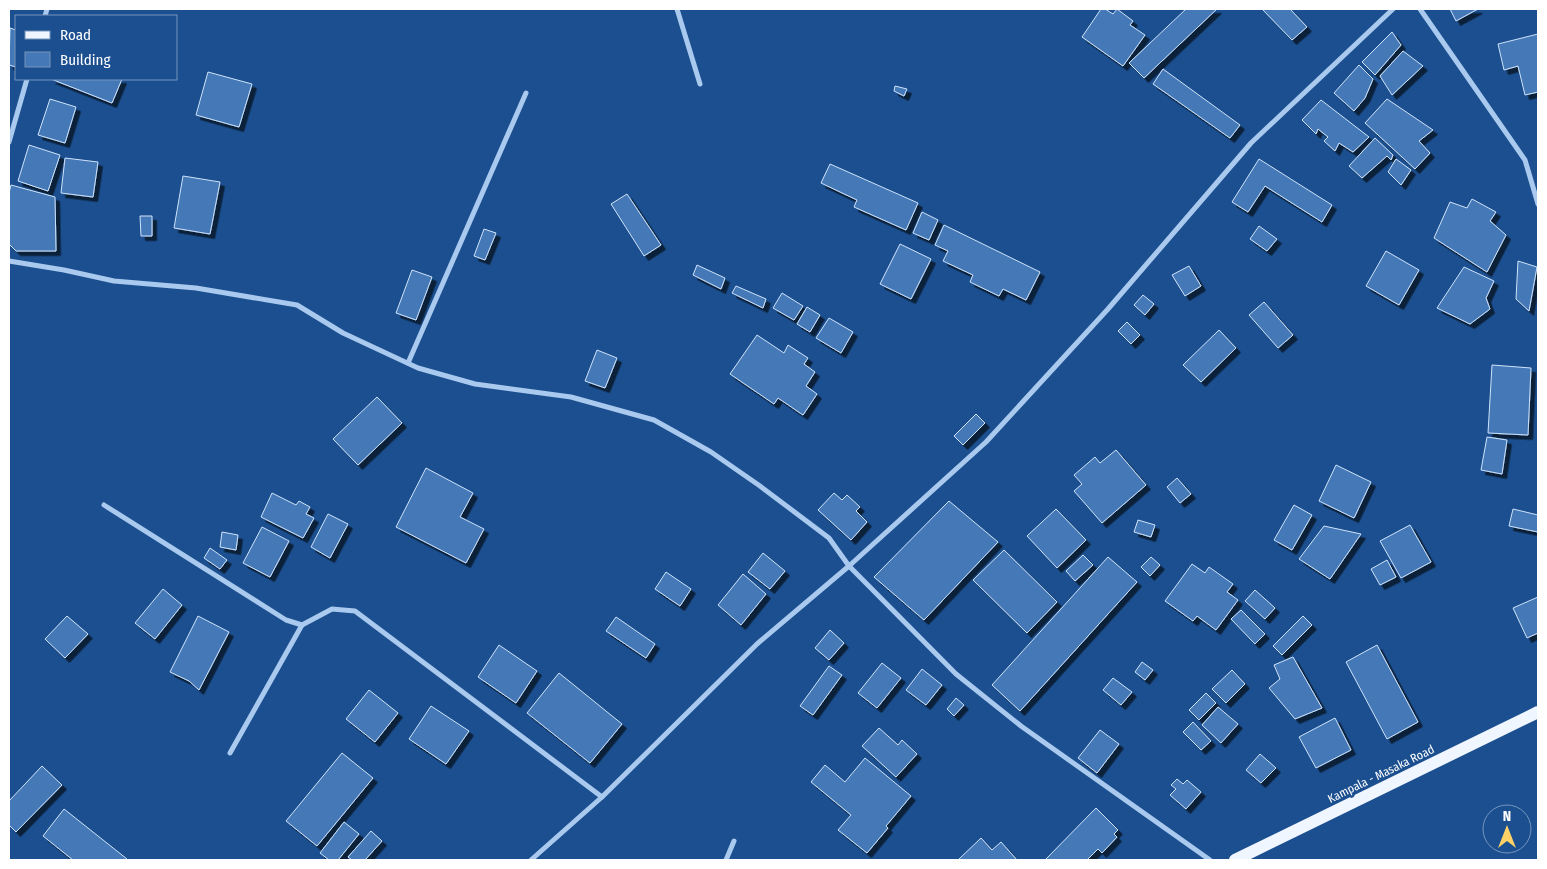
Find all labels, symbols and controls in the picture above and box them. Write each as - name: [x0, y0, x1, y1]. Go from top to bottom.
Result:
- legend: [15, 15, 178, 80]
- text: Road: [60, 26, 91, 44]
- text: Building: [60, 51, 111, 69]
- street label: Kampala - Masaka Road: [1325, 742, 1437, 806]
- north arrow: [1482, 804, 1532, 854]
- text: N: [1503, 808, 1511, 825]

